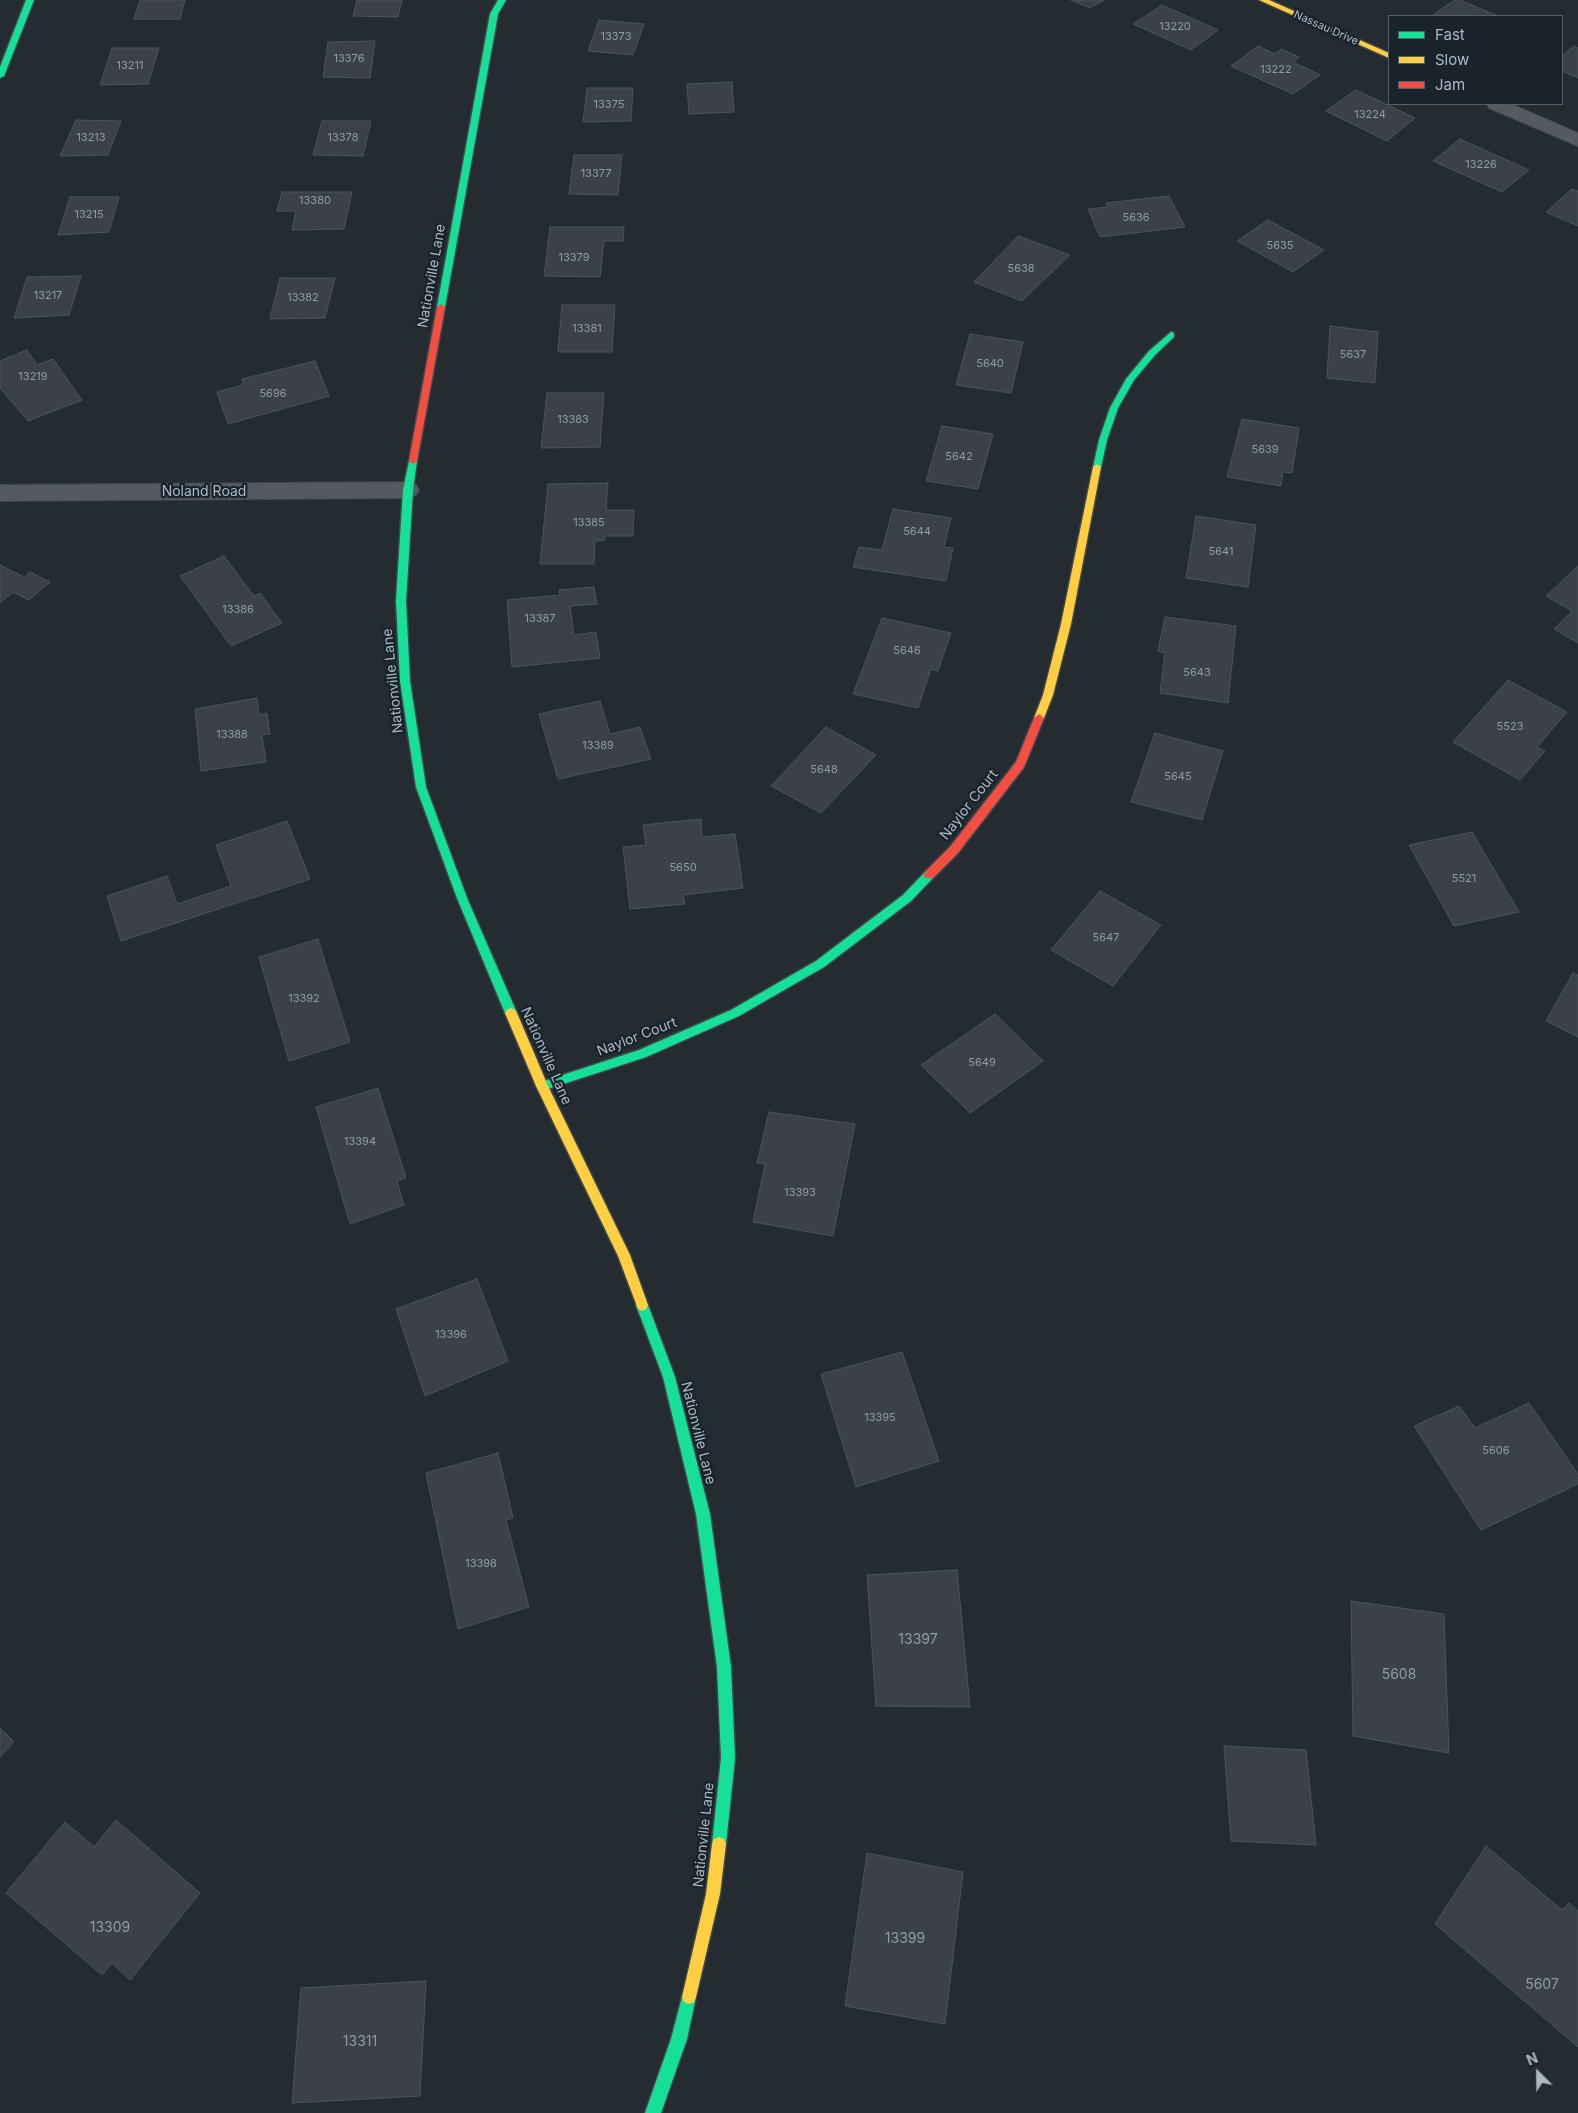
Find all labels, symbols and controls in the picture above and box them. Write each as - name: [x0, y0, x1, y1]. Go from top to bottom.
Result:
- street label: Nassau Drive: [1292, 8, 1360, 48]
- legend: [1388, 15, 1563, 105]
- house number: 13220: [1159, 20, 1191, 34]
- text: Fast: [1435, 25, 1465, 44]
- house number: 13373: [601, 30, 631, 44]
- text: Slow: [1435, 50, 1469, 69]
- house number: 13376: [334, 52, 364, 66]
- house number: 13211: [117, 59, 143, 73]
- house number: 13222: [1260, 63, 1292, 77]
- text: Jam: [1435, 75, 1465, 94]
- house number: 13375: [594, 98, 624, 112]
- house number: 13224: [1354, 108, 1386, 122]
- house number: 13213: [76, 131, 106, 145]
- house number: 13378: [328, 131, 358, 145]
- house number: 13226: [1465, 158, 1497, 172]
- house number: 13377: [581, 167, 611, 181]
- house number: 13380: [299, 194, 331, 208]
- house number: 13215: [74, 208, 104, 222]
- house number: 5636: [1122, 211, 1150, 225]
- street label: Nationville Lane: [415, 223, 449, 329]
- house number: 5635: [1267, 239, 1293, 253]
- house number: 13379: [558, 251, 590, 265]
- house number: 5638: [1007, 262, 1035, 276]
- house number: 13217: [34, 289, 62, 303]
- house number: 13382: [287, 291, 319, 305]
- house number: 13381: [572, 322, 602, 336]
- house number: 5637: [1340, 348, 1366, 362]
- house number: 5640: [976, 357, 1004, 371]
- house number: 13219: [18, 370, 48, 384]
- house number: 5696: [259, 387, 287, 401]
- house number: 13383: [557, 413, 589, 427]
- house number: 5639: [1251, 443, 1279, 457]
- house number: 5642: [945, 450, 973, 464]
- street label: Noland Road: [162, 484, 246, 500]
- house number: 13385: [573, 516, 605, 530]
- house number: 5644: [903, 525, 931, 539]
- house number: 5641: [1209, 545, 1233, 559]
- house number: 13386: [222, 603, 254, 617]
- house number: 13387: [524, 612, 556, 626]
- street label: Nationville Lane: [379, 628, 407, 734]
- house number: 5646: [893, 644, 921, 658]
- house number: 5643: [1183, 666, 1211, 680]
- house number: 5523: [1497, 720, 1523, 734]
- house number: 13388: [216, 728, 248, 742]
- house number: 13389: [582, 739, 614, 753]
- house number: 5648: [810, 763, 838, 777]
- street label: Naylor Court: [936, 767, 1002, 843]
- house number: 5645: [1164, 770, 1192, 784]
- house number: 5650: [669, 861, 697, 875]
- house number: 5521: [1452, 872, 1476, 886]
- house number: 5647: [1093, 931, 1119, 945]
- house number: 13392: [288, 992, 320, 1006]
- street label: Nationville Lane: [517, 1005, 575, 1107]
- street label: Naylor Court: [595, 1014, 679, 1060]
- house number: 5649: [968, 1056, 996, 1070]
- house number: 13394: [344, 1135, 376, 1149]
- house number: 13393: [784, 1186, 816, 1200]
- house number: 13396: [435, 1328, 467, 1342]
- street label: Nationville Lane: [677, 1380, 719, 1486]
- house number: 13395: [864, 1411, 896, 1425]
- house number: 5606: [1482, 1444, 1510, 1458]
- house number: 13398: [465, 1557, 497, 1571]
- house number: 13397: [898, 1632, 938, 1648]
- house number: 5608: [1382, 1667, 1416, 1683]
- street label: Nationville Lane: [690, 1782, 718, 1888]
- house number: 13309: [90, 1920, 130, 1936]
- house number: 13399: [885, 1931, 925, 1947]
- house number: 5607: [1525, 1977, 1559, 1993]
- house number: 13311: [343, 2034, 377, 2050]
- north arrow: [1513, 2048, 1563, 2098]
- text: N: [1524, 2049, 1540, 2069]

